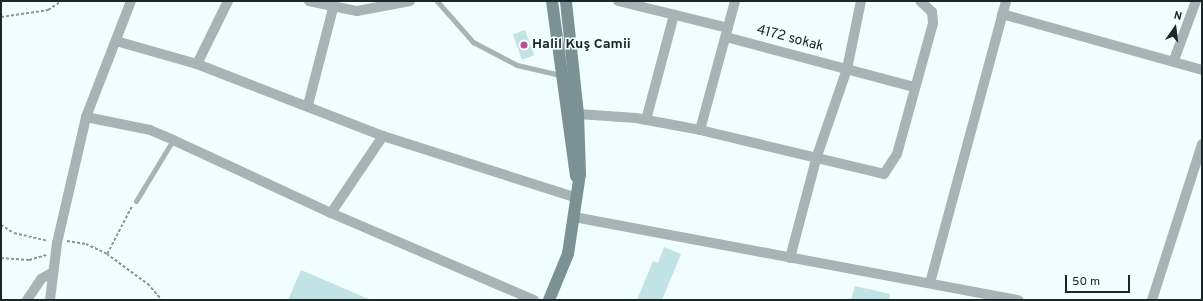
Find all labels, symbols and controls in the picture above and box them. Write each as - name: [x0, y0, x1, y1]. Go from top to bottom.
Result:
- north arrow: [1155, 8, 1195, 48]
- text: N: [1172, 9, 1183, 24]
- street label: 4172 sokak: [755, 22, 825, 56]
- place label: Halil Kuş Camii: [532, 37, 631, 53]
- marker: Halil Kuş Camii: [519, 40, 529, 50]
- scale bar: [1067, 267, 1132, 293]
- text: 50 m: [1072, 274, 1100, 290]

